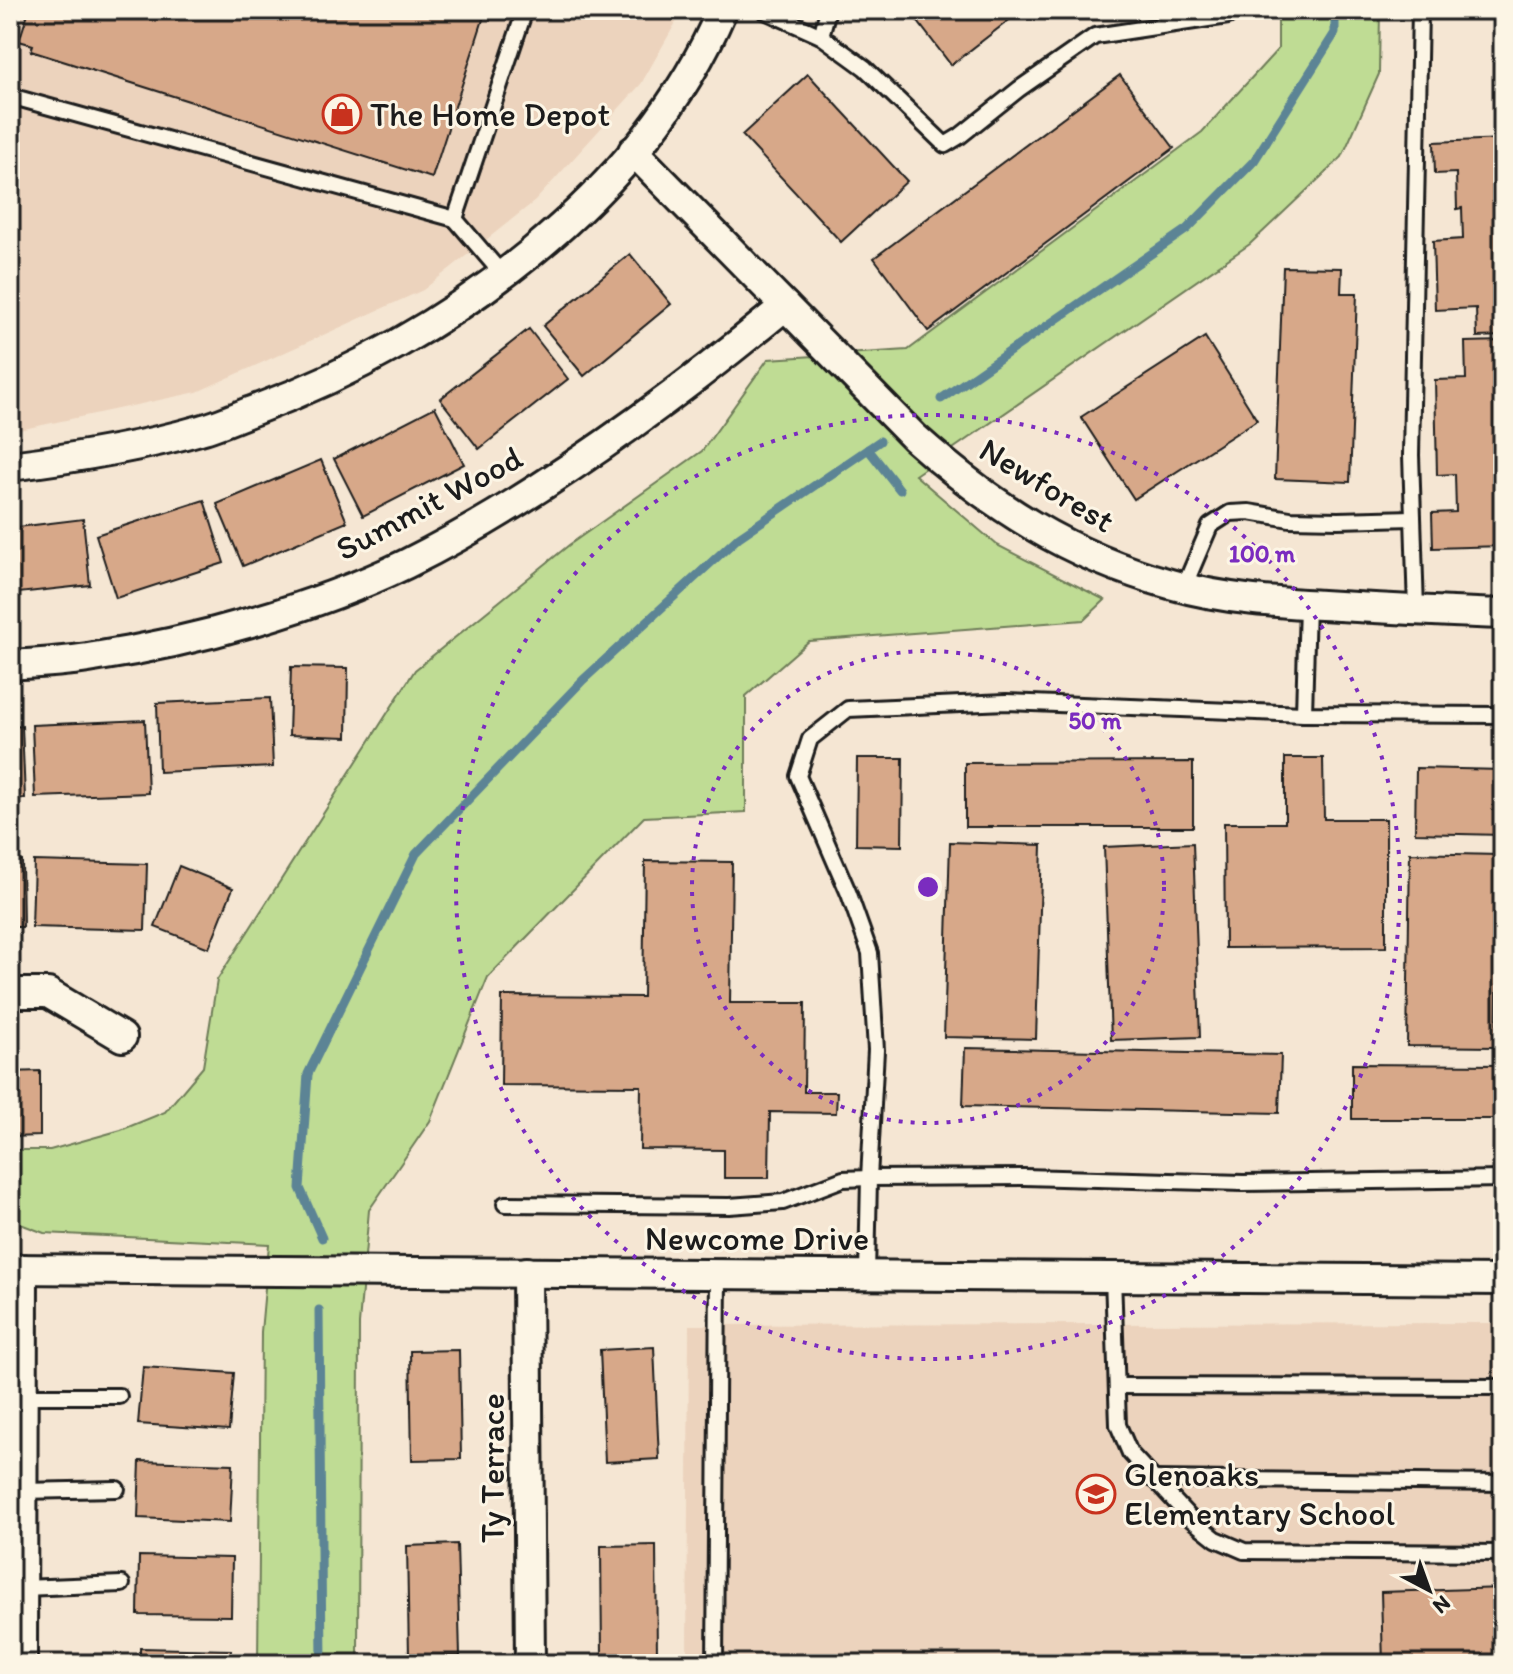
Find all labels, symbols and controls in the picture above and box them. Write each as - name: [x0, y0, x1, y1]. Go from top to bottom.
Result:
- shop icon: The Home Depot: [321, 93, 363, 135]
- place label: The Home Depot: [370, 94, 610, 135]
- street label: Newforest: [972, 429, 1122, 541]
- street label: Summit Wood: [329, 437, 530, 569]
- text: 100 m: [1229, 539, 1296, 568]
- text: 50 m: [1069, 706, 1122, 735]
- centre of rings: [914, 873, 942, 901]
- street label: Newcome Drive: [645, 1218, 869, 1259]
- street label: Ty Terrace: [472, 1393, 513, 1543]
- place label: Glenoaks Elementary School: [1124, 1454, 1395, 1534]
- school or university icon: Glenoaks Elementary School: [1075, 1473, 1117, 1515]
- north arrow: [1389, 1550, 1469, 1630]
- text: N: [1427, 1590, 1456, 1620]

